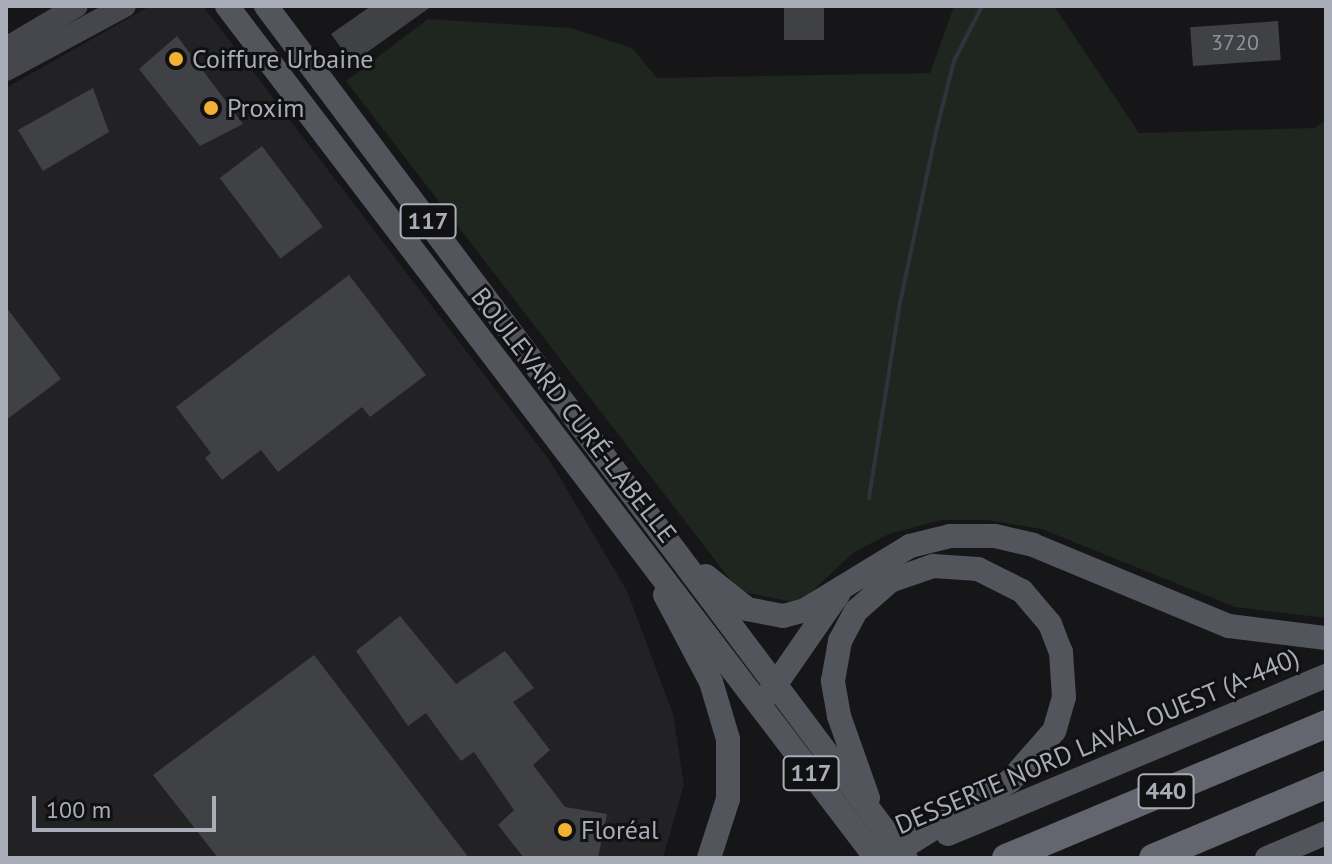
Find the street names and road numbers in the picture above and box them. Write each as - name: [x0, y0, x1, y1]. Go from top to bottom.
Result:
- road number: 117: [398, 201, 458, 241]
- street label: BOULEVARD CURÉ-LABELLE: [465, 281, 683, 549]
- street label: DESSERTE NORD LAVAL OUEST (A-440): [889, 641, 1305, 841]
- road number: 117: [781, 753, 841, 793]
- road number: 440: [1136, 771, 1196, 811]

